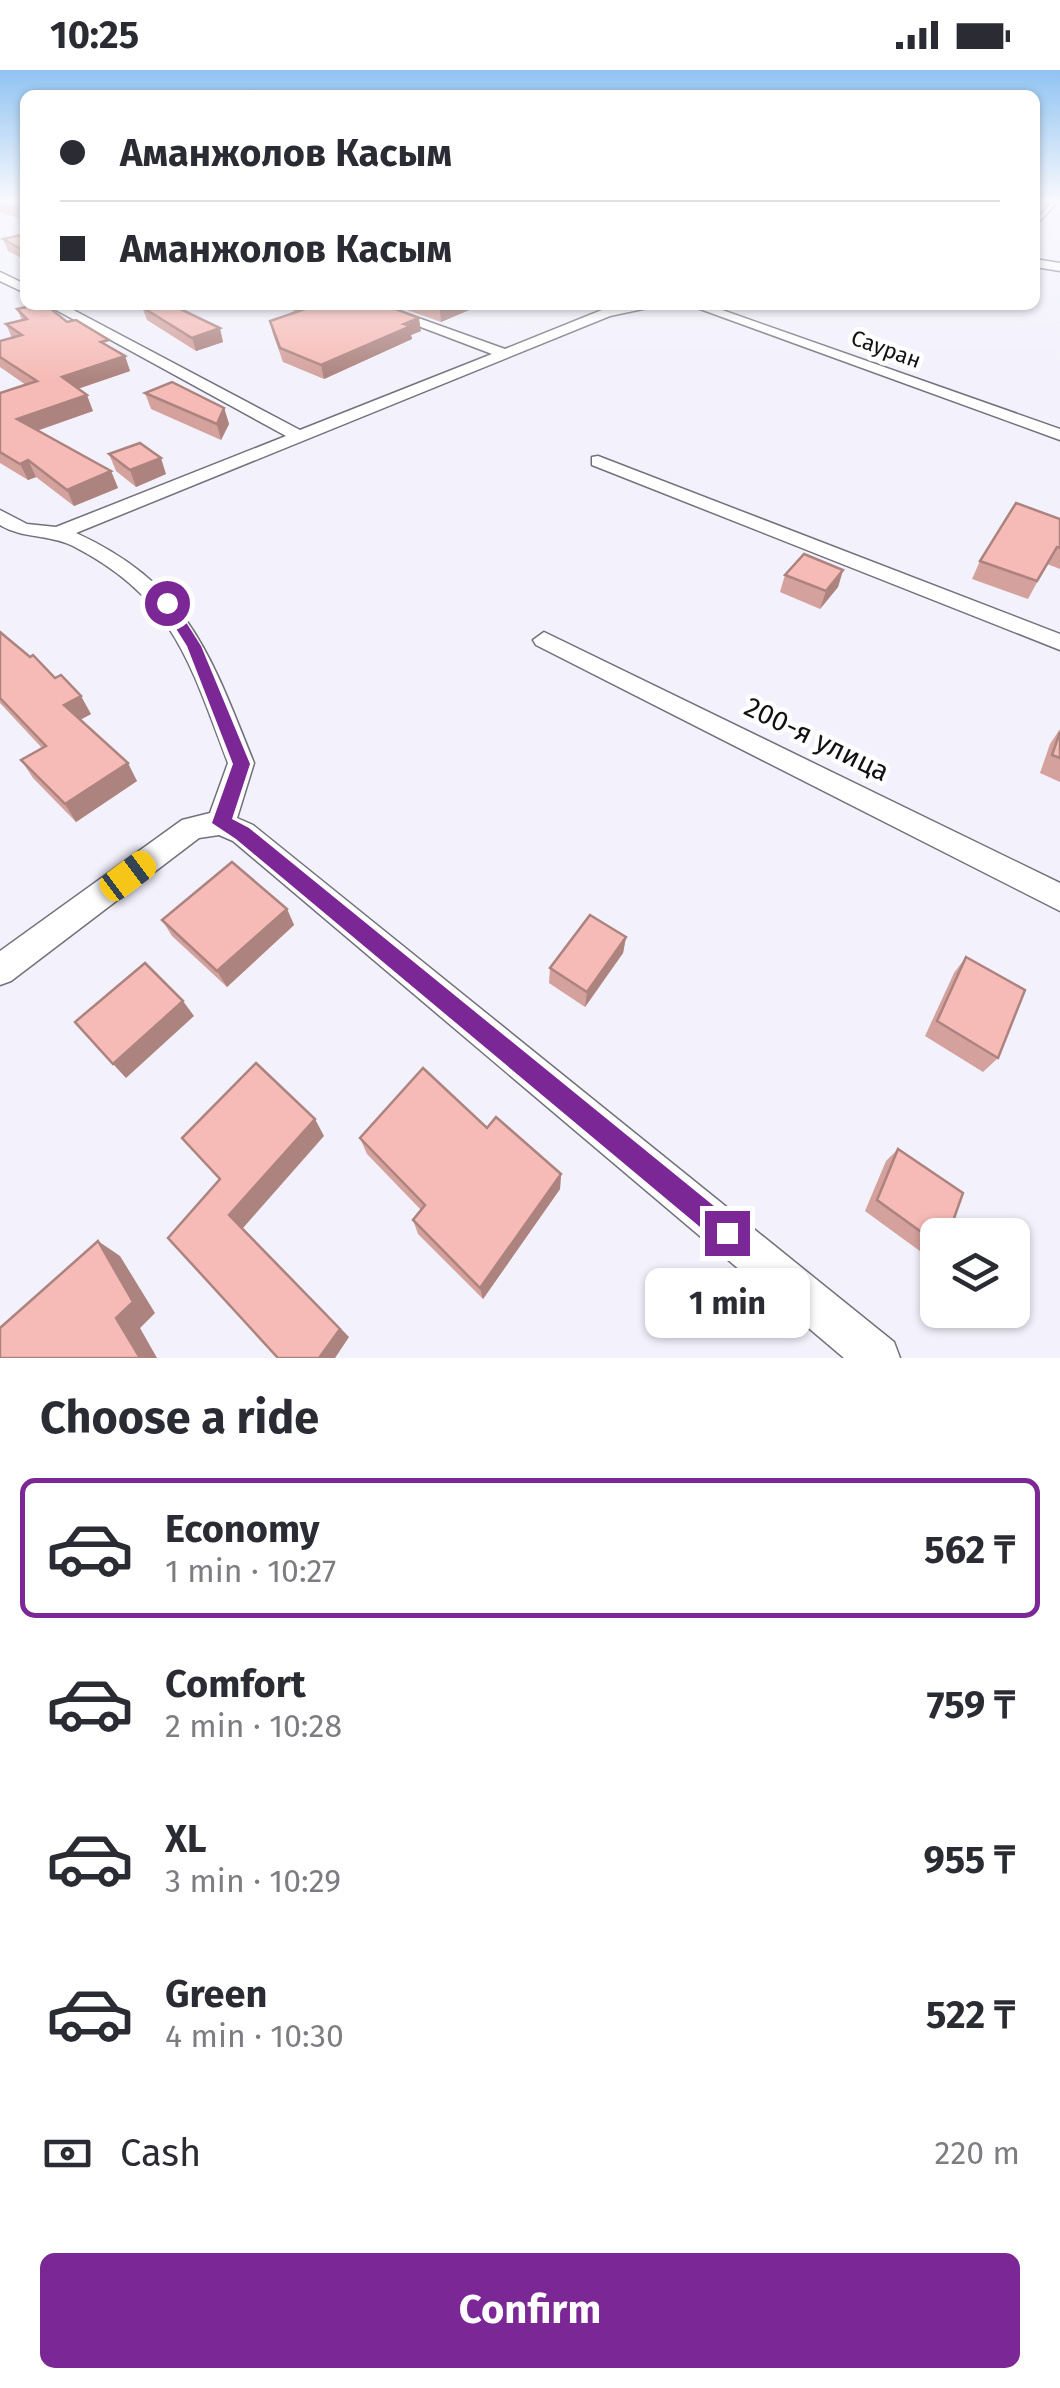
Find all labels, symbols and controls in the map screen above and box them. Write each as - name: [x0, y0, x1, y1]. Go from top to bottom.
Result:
- text: 10:25: [50, 12, 139, 58]
- text: Аманжолов Касым: [120, 130, 452, 176]
- text: Аманжолов Касым: [120, 226, 452, 272]
- street label: Сауран: [847, 324, 925, 374]
- route start: [145, 581, 190, 626]
- street label: 200-я улица: [739, 690, 895, 788]
- car: [95, 846, 161, 906]
- route end: [705, 1211, 750, 1256]
- map controls: [920, 1218, 1030, 1328]
- button: layers: [920, 1218, 1030, 1328]
- callout: 1 min: [644, 1268, 810, 1338]
- text: 1 min: [689, 1284, 766, 1322]
- text: Choose a ride: [40, 1391, 319, 1445]
- icon: car: [45, 1503, 135, 1593]
- text: Economy: [165, 1506, 320, 1552]
- text: 562 ₸: [924, 1527, 1015, 1573]
- text: 1 min · 10:27: [165, 1552, 336, 1590]
- icon: car: [45, 1658, 135, 1748]
- text: Comfort: [165, 1661, 306, 1707]
- text: 759 ₸: [927, 1682, 1015, 1728]
- text: 2 min · 10:28: [165, 1707, 342, 1745]
- icon: car: [45, 1813, 135, 1903]
- text: XL: [165, 1816, 207, 1862]
- text: 955 ₸: [923, 1837, 1015, 1883]
- text: 3 min · 10:29: [165, 1862, 341, 1900]
- icon: car: [45, 1968, 135, 2058]
- text: Green: [165, 1971, 268, 2017]
- text: 522 ₸: [926, 1992, 1015, 2038]
- text: 4 min · 10:30: [165, 2017, 344, 2055]
- icon: cash: [40, 2126, 95, 2181]
- text: Cash: [120, 2130, 201, 2176]
- text: 220 m: [935, 2134, 1020, 2172]
- button: Confirm: [40, 2253, 1020, 2368]

